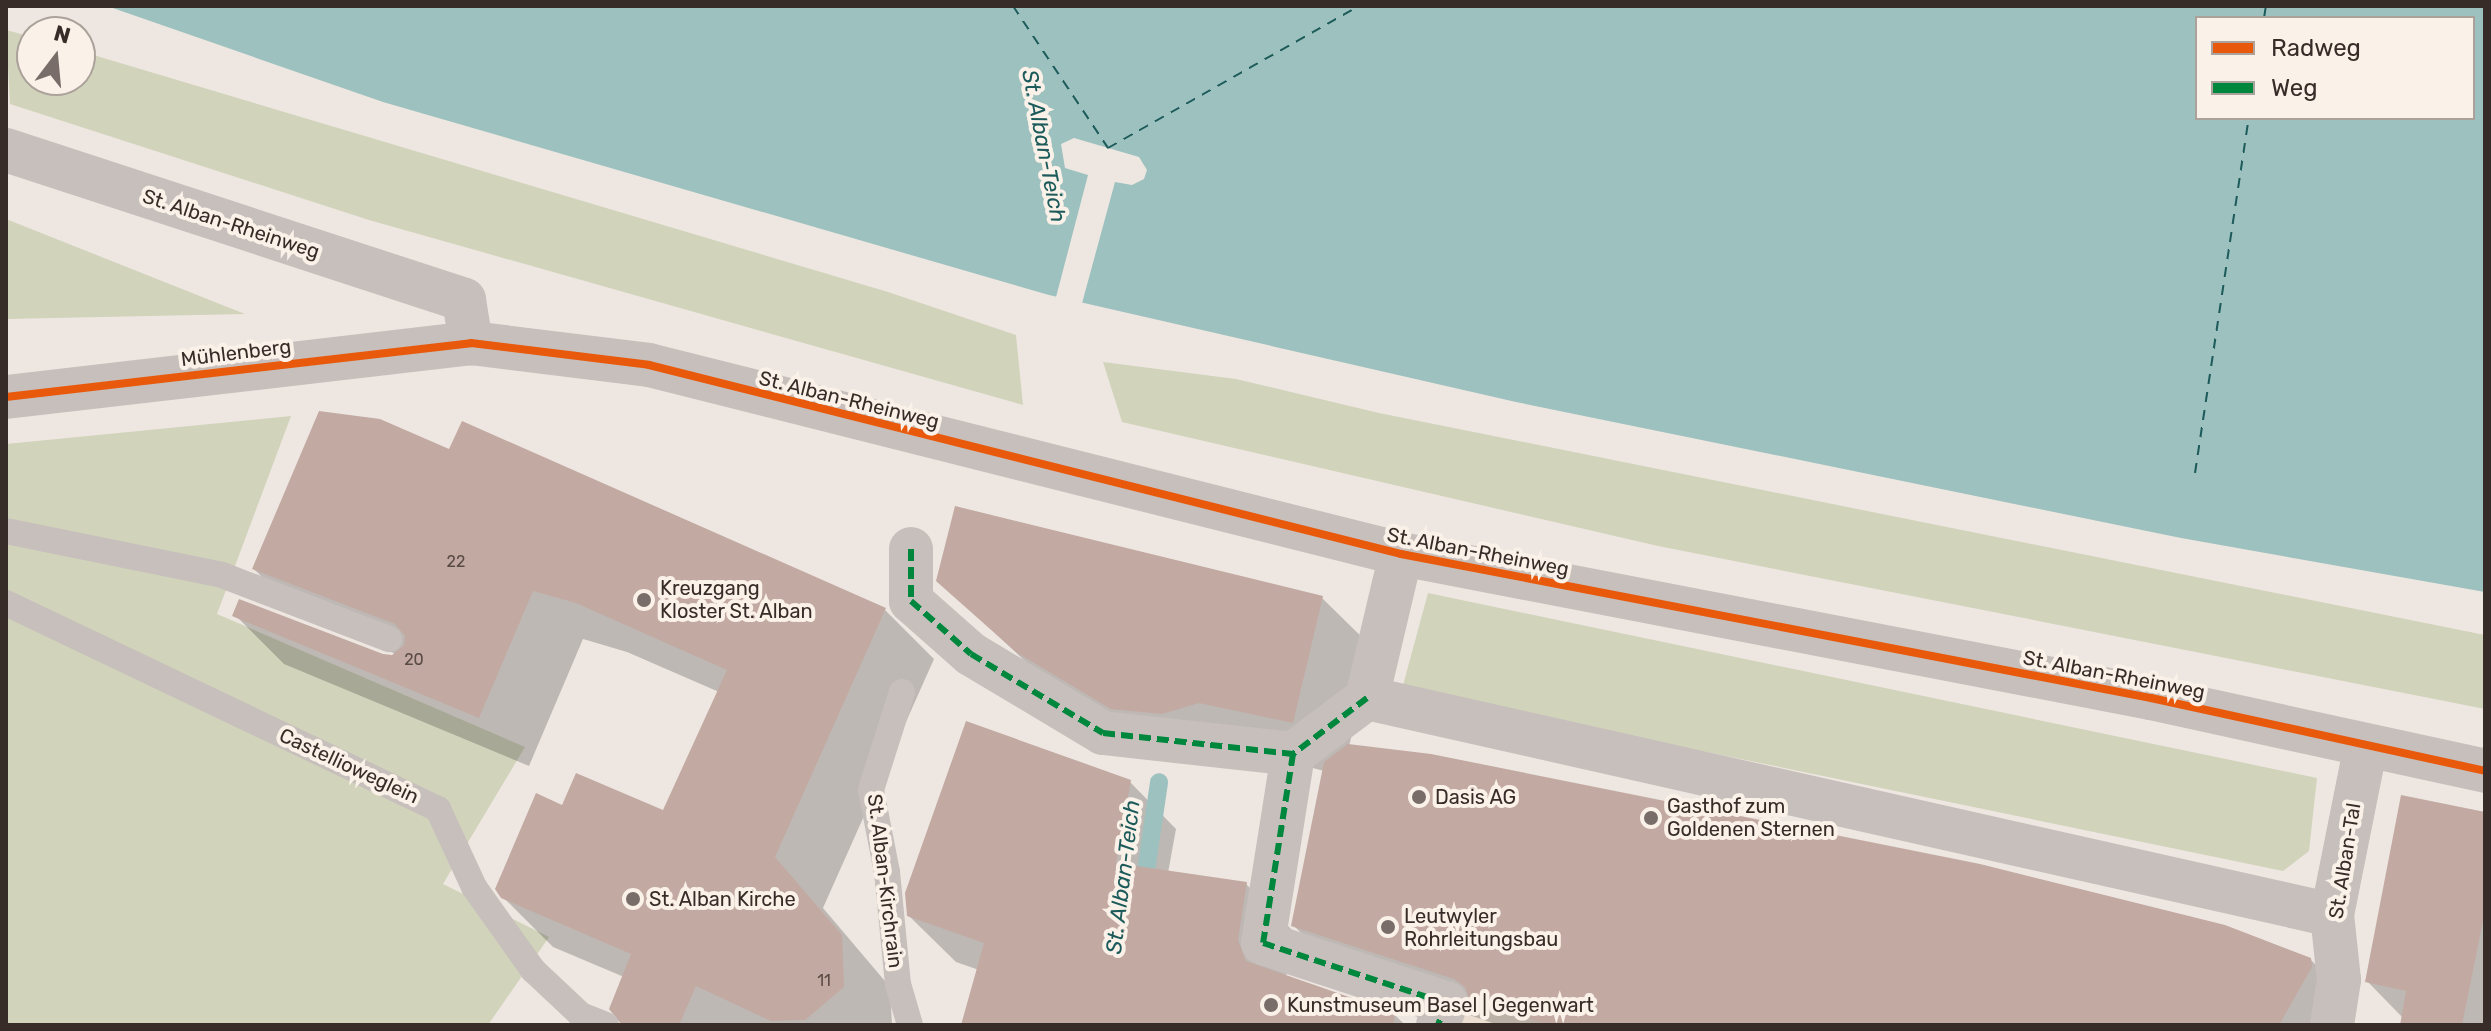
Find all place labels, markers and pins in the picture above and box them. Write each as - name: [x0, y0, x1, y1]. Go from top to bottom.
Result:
- place label: Kreuzgang Kloster St. Alban: [660, 576, 814, 623]
- marker: Kreuzgang Kloster St. Alban: [635, 591, 653, 609]
- place label: Dasis AG: [1435, 785, 1517, 809]
- marker: Dasis AG: [1410, 788, 1428, 806]
- place label: Gasthof zum Goldenen Sternen: [1667, 794, 1835, 841]
- marker: Gasthof zum Goldenen Sternen: [1642, 809, 1660, 827]
- place label: St. Alban Kirche: [649, 887, 796, 911]
- marker: St. Alban Kirche: [624, 890, 642, 908]
- place label: Leutwyler Rohrleitungsbau: [1404, 904, 1558, 951]
- marker: Leutwyler Rohrleitungsbau: [1379, 918, 1397, 936]
- place label: Kunstmuseum Basel | Gegenwart: [1287, 993, 1594, 1017]
- marker: Kunstmuseum Basel | Gegenwart: [1262, 996, 1280, 1014]

